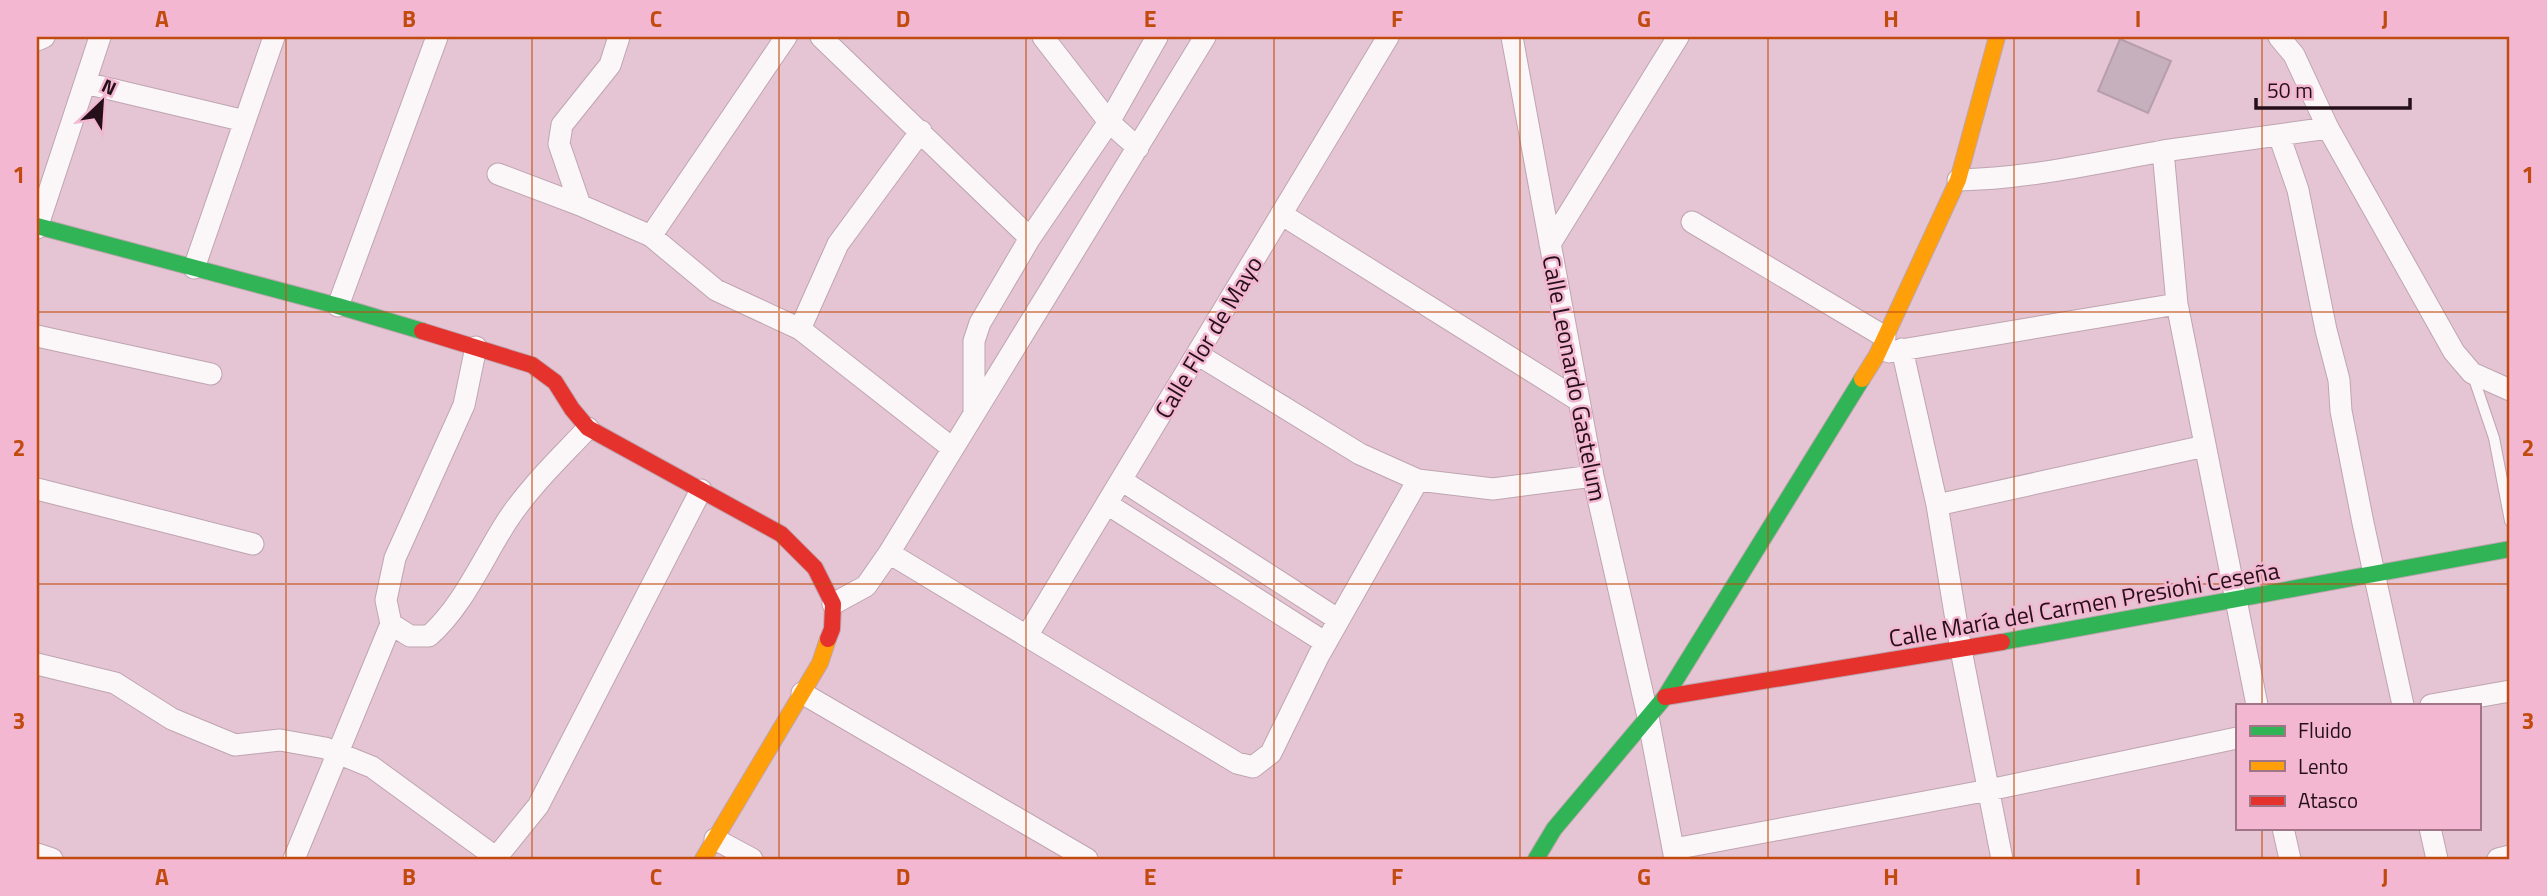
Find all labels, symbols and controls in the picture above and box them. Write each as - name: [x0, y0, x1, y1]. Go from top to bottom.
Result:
- text: A: [155, 1, 169, 36]
- text: B: [402, 1, 416, 36]
- text: C: [650, 1, 662, 36]
- text: D: [896, 1, 910, 36]
- text: E: [1144, 1, 1156, 36]
- text: F: [1391, 1, 1403, 36]
- text: G: [1637, 1, 1651, 36]
- text: H: [1883, 1, 1899, 36]
- text: I: [2135, 1, 2141, 36]
- text: J: [2382, 1, 2388, 36]
- north arrow: [66, 66, 136, 136]
- scale bar: [2256, 66, 2410, 110]
- text: N: [97, 70, 121, 102]
- text: 50 m: [2267, 74, 2313, 106]
- text: 1: [13, 157, 25, 192]
- text: 1: [2522, 157, 2534, 192]
- street label: Calle Flor de Mayo: [1145, 249, 1271, 425]
- street label: Calle Leonardo Gastelum: [1533, 252, 1617, 504]
- text: 2: [13, 430, 25, 465]
- text: 2: [2522, 430, 2534, 465]
- street label: Calle María del Carmen Presiohi Ceseña: [1886, 552, 2282, 656]
- text: 3: [13, 703, 25, 738]
- text: 3: [2522, 703, 2534, 738]
- legend: [2236, 704, 2480, 830]
- text: Fluido: [2298, 714, 2352, 746]
- text: Lento: [2298, 750, 2348, 782]
- text: Atasco: [2298, 784, 2358, 816]
- text: A: [155, 859, 169, 894]
- text: B: [402, 859, 416, 894]
- text: C: [650, 859, 662, 894]
- text: D: [896, 859, 910, 894]
- text: E: [1144, 859, 1156, 894]
- text: F: [1391, 859, 1403, 894]
- text: G: [1637, 859, 1651, 894]
- text: H: [1883, 859, 1899, 894]
- text: I: [2135, 859, 2141, 894]
- text: J: [2382, 859, 2388, 894]

